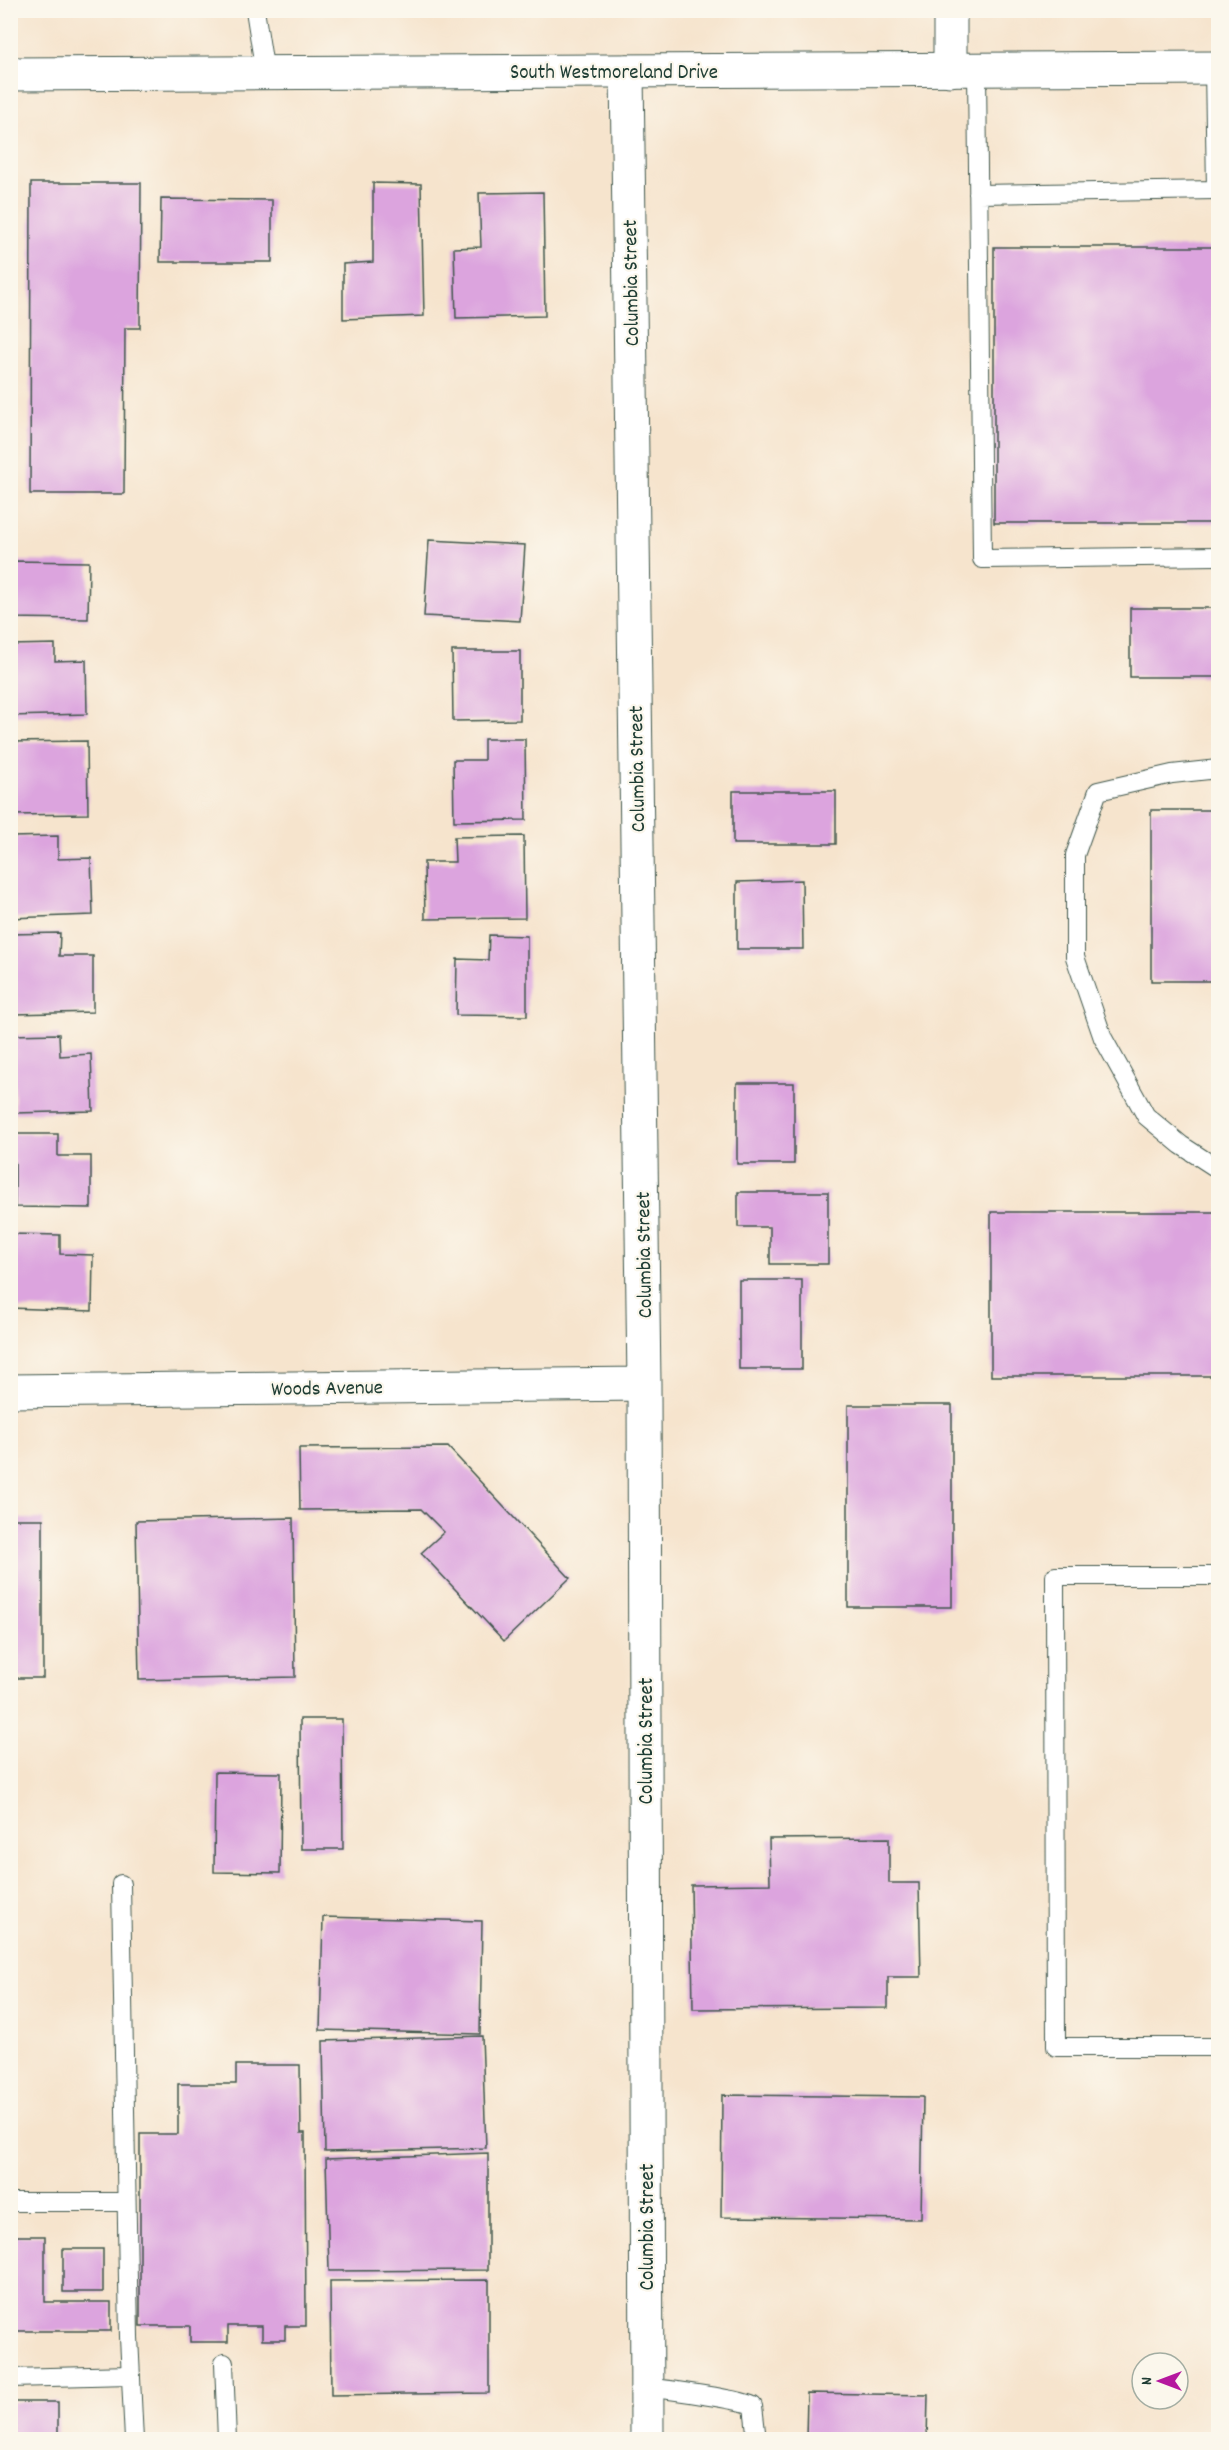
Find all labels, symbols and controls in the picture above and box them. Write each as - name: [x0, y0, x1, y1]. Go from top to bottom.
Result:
- street label: South Westmoreland Drive: [510, 59, 718, 89]
- street label: Columbia Street: [617, 219, 649, 347]
- street label: Columbia Street: [623, 705, 655, 833]
- street label: Columbia Street: [630, 1191, 662, 1319]
- street label: Woods Avenue: [271, 1374, 383, 1406]
- street label: Columbia Street: [633, 1677, 663, 1804]
- street label: Columbia Street: [634, 2163, 664, 2290]
- north arrow: [1130, 2351, 1190, 2411]
- text: N: [1136, 2377, 1159, 2385]

